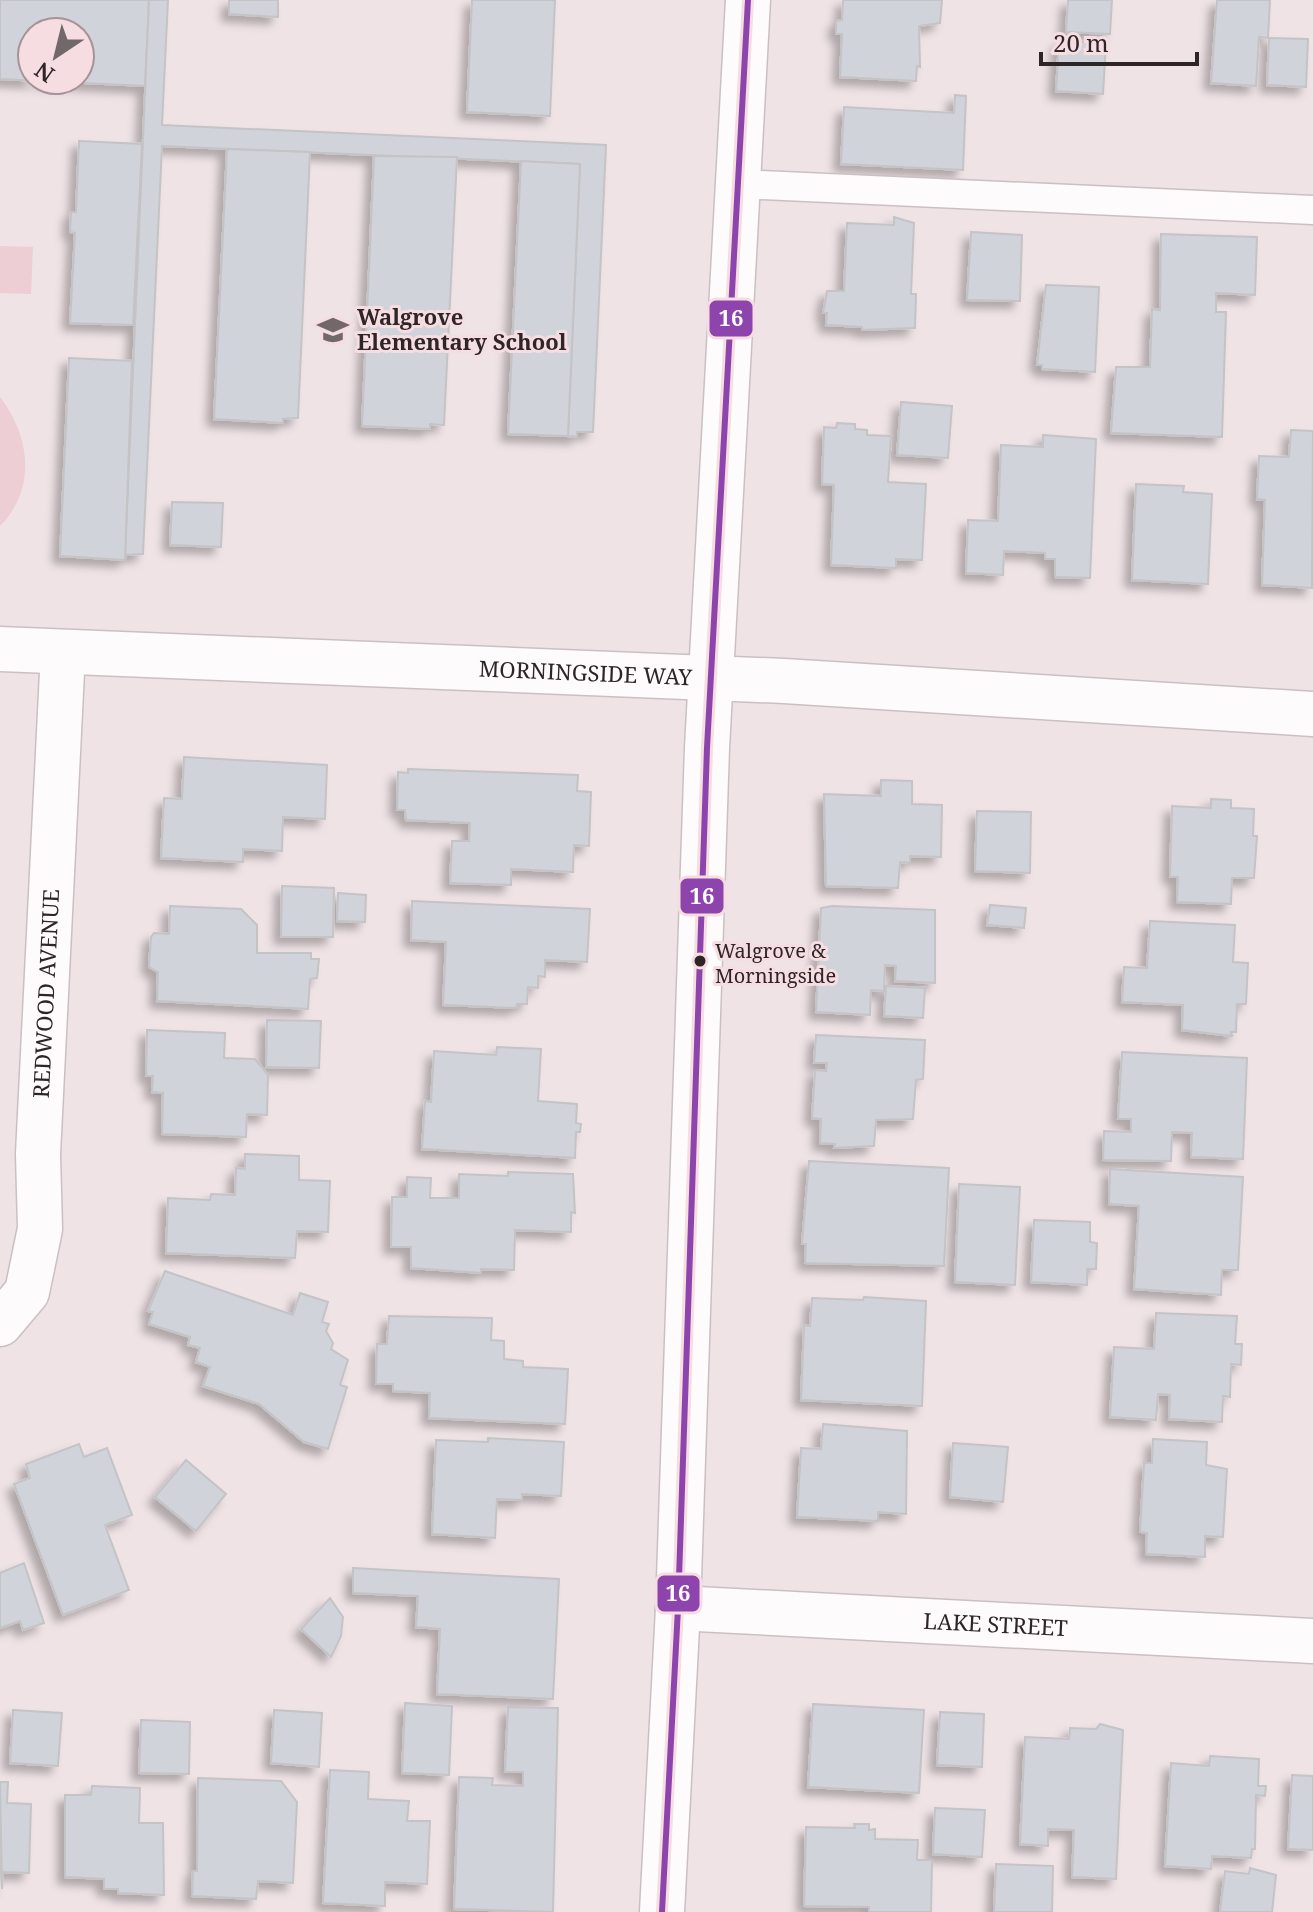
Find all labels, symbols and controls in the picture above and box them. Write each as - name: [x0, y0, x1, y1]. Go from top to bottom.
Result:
- north arrow: [16, 16, 96, 96]
- scale bar: [1041, 16, 1197, 66]
- text: 20 m: [1053, 26, 1109, 59]
- text: N: [28, 56, 60, 90]
- line badge: 16: [708, 299, 754, 338]
- place label: Walgrove Elementary School: [357, 301, 567, 356]
- text: 16: [719, 302, 743, 332]
- school or university icon: Walgrove Elementary School: [316, 313, 350, 347]
- street label: MORNINGSIDE WAY: [478, 653, 693, 691]
- line badge: 16: [679, 877, 725, 915]
- text: 16: [690, 880, 714, 910]
- street label: REDWOOD AVENUE: [25, 888, 65, 1099]
- place label: Walgrove & Morningside: [715, 937, 836, 989]
- marker: Walgrove & Morningside: [692, 953, 708, 969]
- line badge: 16: [656, 1574, 701, 1613]
- text: 16: [666, 1577, 690, 1607]
- street label: LAKE STREET: [923, 1605, 1069, 1642]

